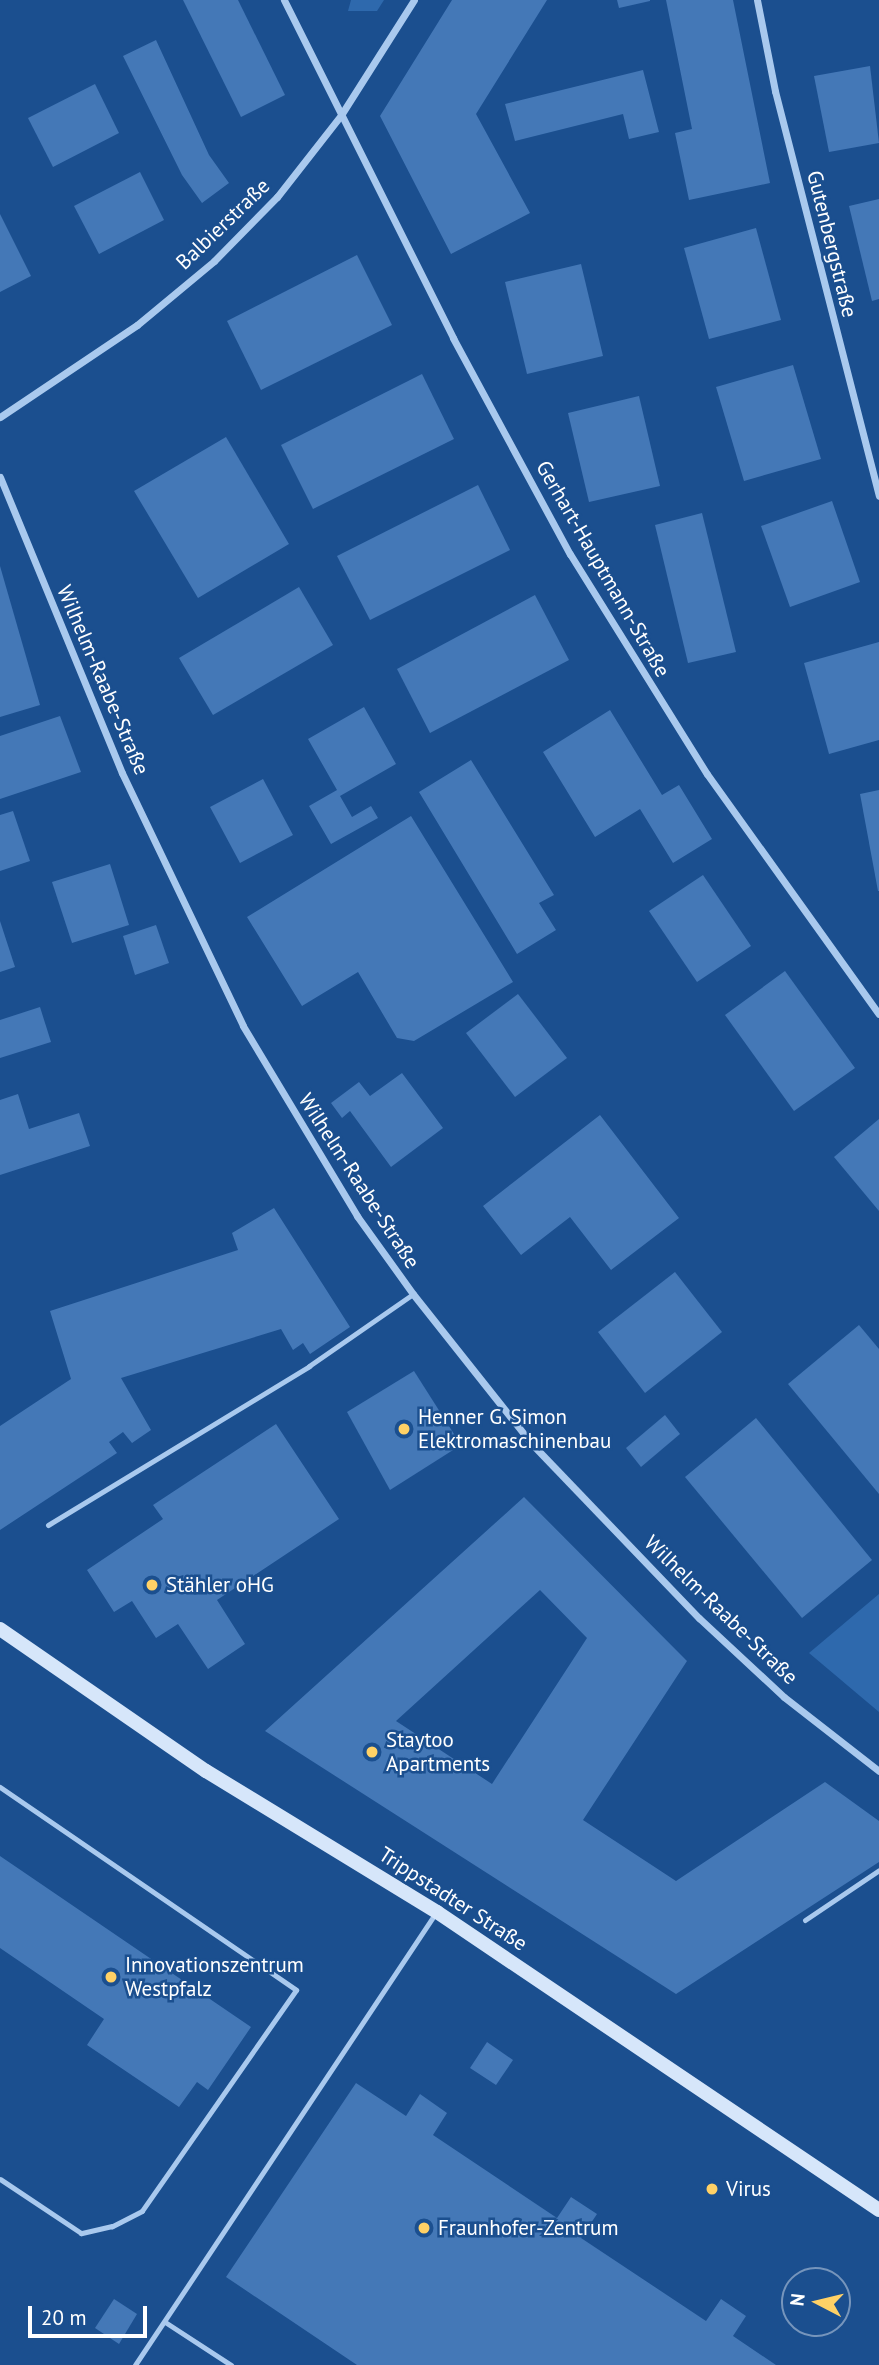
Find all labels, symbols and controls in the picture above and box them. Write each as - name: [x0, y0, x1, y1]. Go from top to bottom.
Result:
- street label: Gutenbergstraße: [802, 168, 862, 320]
- street label: Balbierstraße: [171, 173, 275, 275]
- street label: Gerhart-Hauptmann-Straße: [531, 456, 675, 682]
- street label: Wilhelm-Raabe-Straße: [52, 581, 154, 779]
- street label: Wilhelm-Raabe-Straße: [293, 1089, 425, 1273]
- place label: Henner G. Simon Elektromaschinenbau: [418, 1404, 611, 1454]
- marker: Henner G. Simon Elektromaschinenbau: [396, 1421, 412, 1437]
- street label: Wilhelm-Raabe-Straße: [639, 1530, 803, 1690]
- place label: Stähler oHG: [166, 1572, 274, 1598]
- marker: Stähler oHG: [144, 1577, 160, 1593]
- place label: Staytoo Apartments: [386, 1727, 490, 1777]
- marker: Staytoo Apartments: [364, 1744, 380, 1760]
- street label: Trippstadter Straße: [374, 1842, 532, 1956]
- place label: Innovationszentrum Westpfalz: [125, 1952, 304, 2002]
- marker: Innovationszentrum Westpfalz: [103, 1969, 119, 1985]
- place label: Virus: [726, 2176, 771, 2202]
- marker: Virus: [704, 2181, 720, 2197]
- place label: Fraunhofer-Zentrum: [438, 2215, 618, 2241]
- marker: Fraunhofer-Zentrum: [416, 2220, 432, 2236]
- north arrow: [781, 2267, 851, 2337]
- scale bar: [32, 2292, 150, 2336]
- text: N: [784, 2292, 810, 2307]
- text: 20 m: [41, 2304, 87, 2331]

